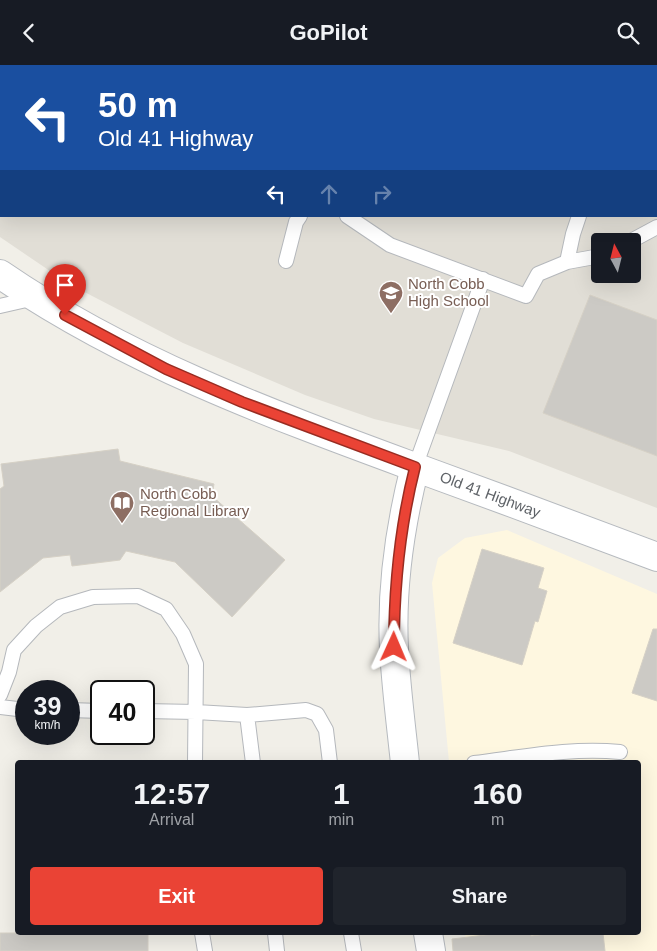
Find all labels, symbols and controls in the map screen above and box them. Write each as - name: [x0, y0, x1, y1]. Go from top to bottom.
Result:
- icon: back: [15, 19, 43, 47]
- icon: search: [614, 19, 642, 47]
- text: GoPilot: [289, 20, 368, 45]
- icon: left: [15, 85, 80, 150]
- text: 50 m: [98, 85, 178, 124]
- text: Old 41 Highway: [98, 126, 253, 151]
- icon: left: [262, 180, 290, 208]
- icon: ahead: [315, 180, 343, 208]
- icon: right: [368, 180, 396, 208]
- north arrow: [591, 233, 641, 283]
- map controls: [591, 233, 641, 283]
- pin: [44, 264, 86, 315]
- icon: arrive: [51, 271, 79, 299]
- place label: North Cobb High School: [408, 275, 489, 309]
- school or university icon: North Cobb High School: [378, 280, 404, 314]
- street label: Old 41 Highway: [438, 468, 543, 521]
- place label: North Cobb Regional Library: [140, 485, 250, 519]
- library icon: North Cobb Regional Library: [109, 490, 135, 524]
- position arrow: [367, 620, 419, 672]
- speed limit sign: 40: [90, 680, 155, 745]
- text: 39: [34, 692, 61, 720]
- text: km/h: [34, 718, 61, 732]
- text: 12:57: [133, 777, 210, 810]
- text: 1: [333, 777, 350, 810]
- text: 160: [473, 777, 523, 810]
- text: Arrival: [149, 811, 194, 828]
- text: min: [328, 811, 354, 828]
- text: m: [491, 811, 504, 828]
- button: Exit: [30, 867, 323, 925]
- button: Share: [333, 867, 626, 925]

